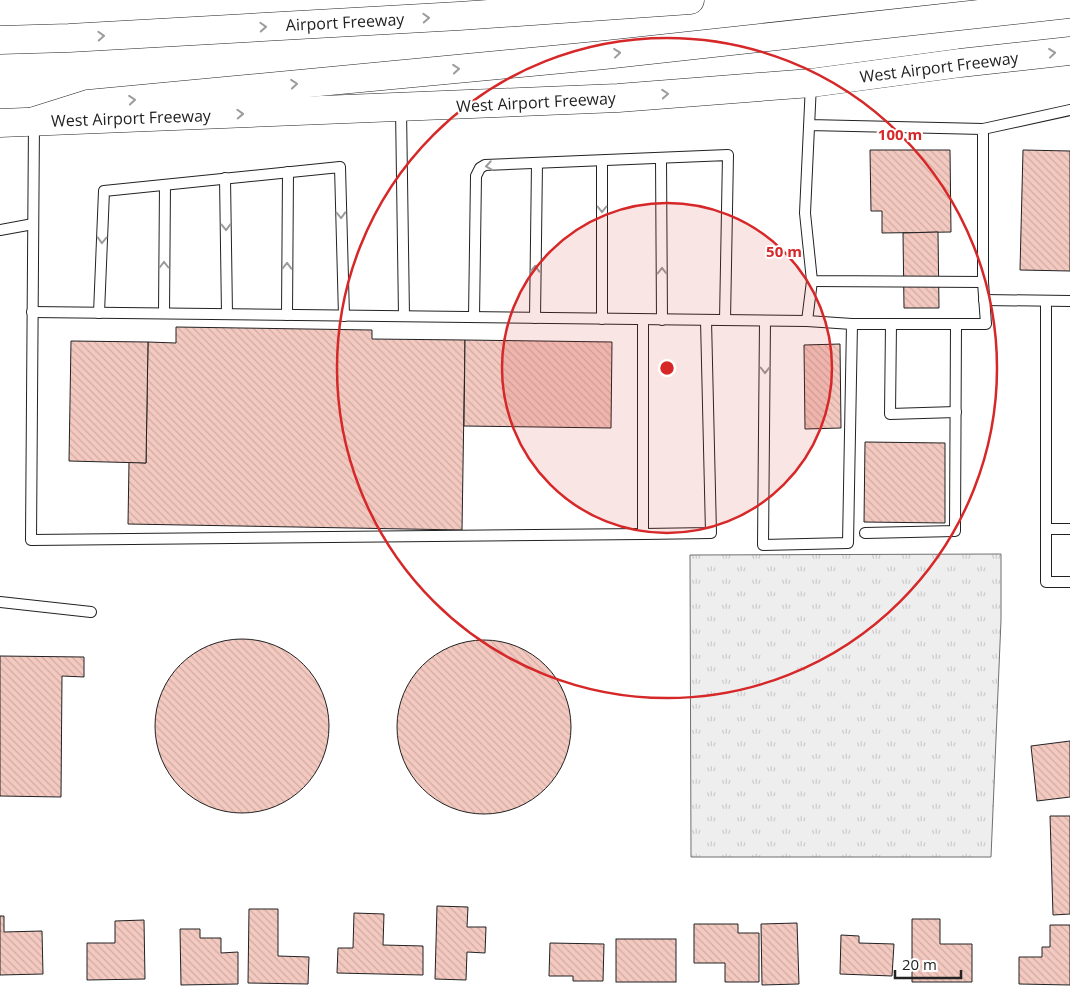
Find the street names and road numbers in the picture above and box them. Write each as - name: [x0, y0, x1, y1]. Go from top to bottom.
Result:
- street label: Airport Freeway: [285, 8, 406, 36]
- street label: West Airport Freeway: [858, 46, 1021, 88]
- street label: West Airport Freeway: [456, 87, 617, 117]
- street label: West Airport Freeway: [51, 104, 212, 132]

